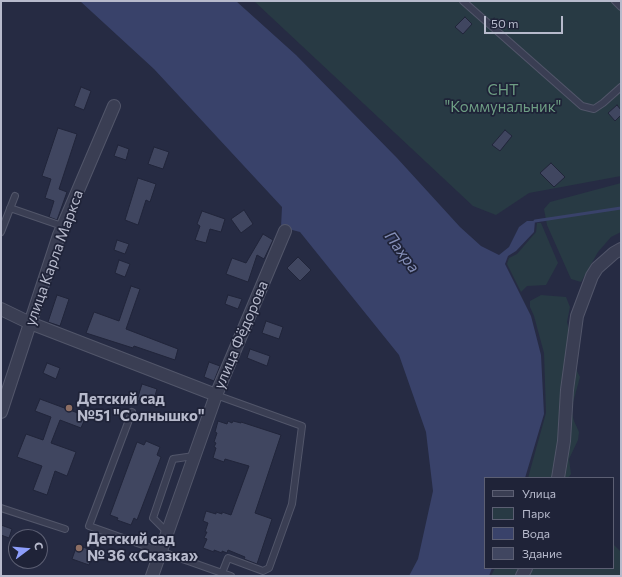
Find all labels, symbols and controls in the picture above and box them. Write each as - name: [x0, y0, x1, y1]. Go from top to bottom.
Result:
- scale bar: [486, 8, 565, 34]
- text: 50 m: [491, 16, 519, 30]
- park label: СНТ "Коммунальник": [445, 81, 561, 116]
- street label: улица Карла Маркса: [21, 188, 87, 328]
- water label: Пахра: [381, 228, 423, 276]
- street label: улица Фёдорова: [210, 278, 272, 392]
- place label: Детский сад №51 "Солнышко": [77, 390, 204, 425]
- marker: Детский сад №51 "Солнышко": [64, 403, 74, 413]
- legend: [484, 477, 614, 569]
- text: Улица: [522, 486, 556, 500]
- text: Парк: [522, 506, 551, 520]
- text: Вода: [522, 526, 550, 540]
- north arrow: [8, 529, 48, 569]
- place label: Детский сад № 36 «Сказка»: [87, 530, 198, 565]
- text: С: [32, 540, 46, 551]
- marker: Детский сад № 36 «Сказка»: [74, 543, 84, 553]
- text: Здание: [522, 546, 562, 560]

